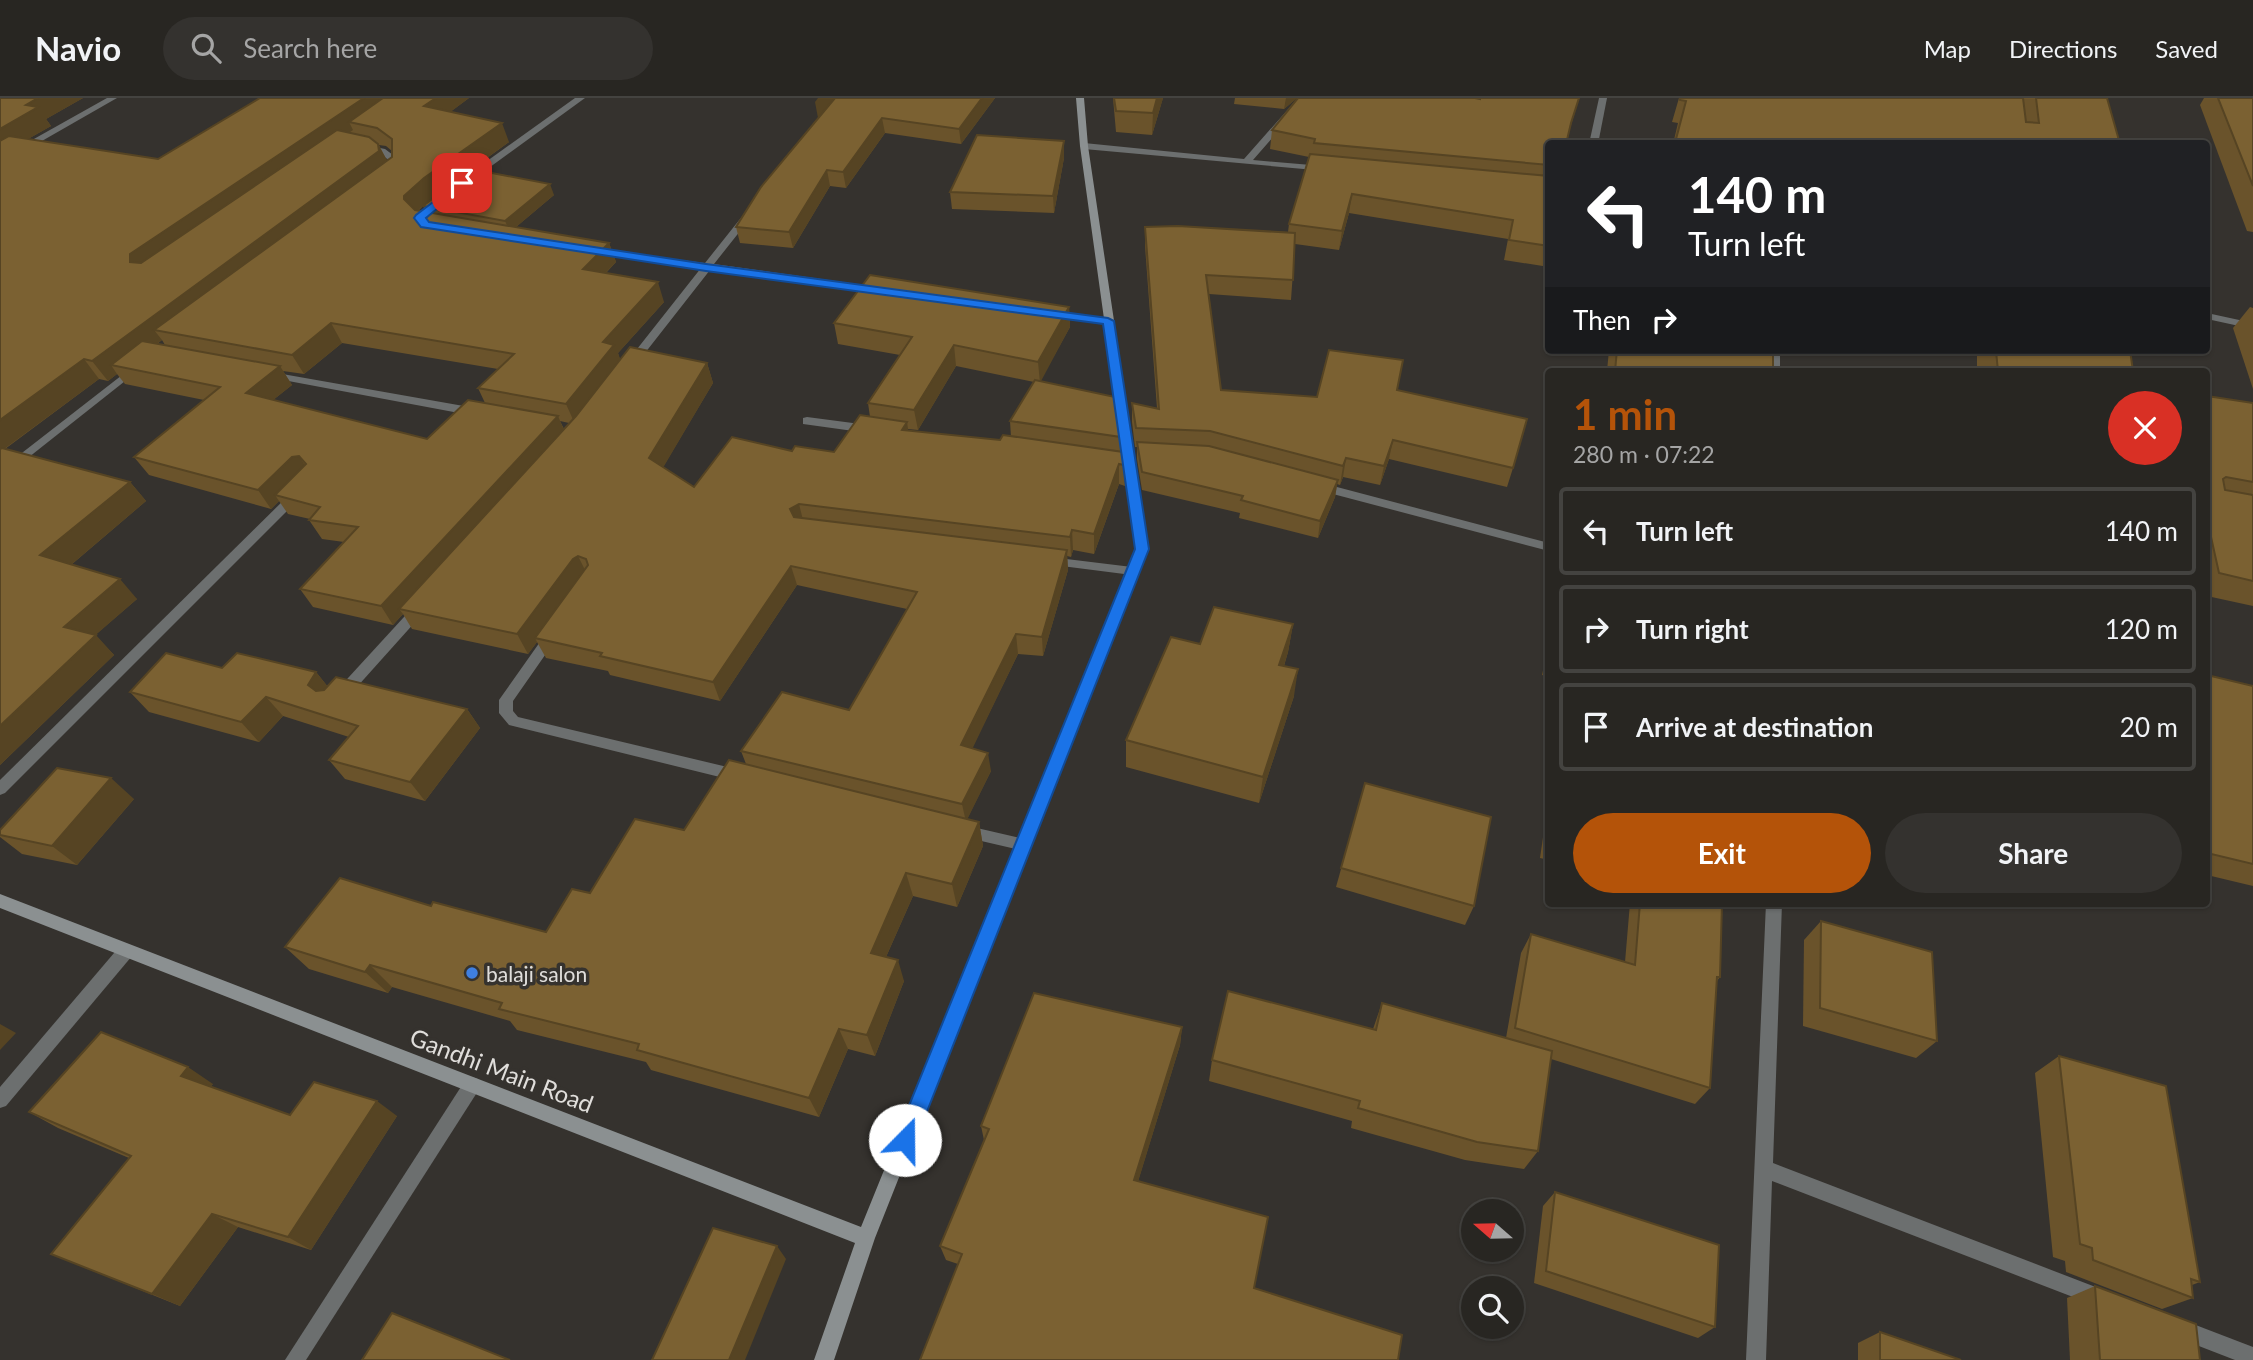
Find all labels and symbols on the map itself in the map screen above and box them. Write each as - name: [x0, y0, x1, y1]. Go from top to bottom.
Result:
- pin: [432, 153, 492, 213]
- place label: balaji salon: [486, 961, 587, 986]
- marker: balaji salon: [464, 965, 480, 981]
- street label: Gandhi Main Road: [406, 1022, 598, 1118]
- position arrow: [868, 1103, 942, 1177]
- north arrow: [1461, 1199, 1524, 1262]

